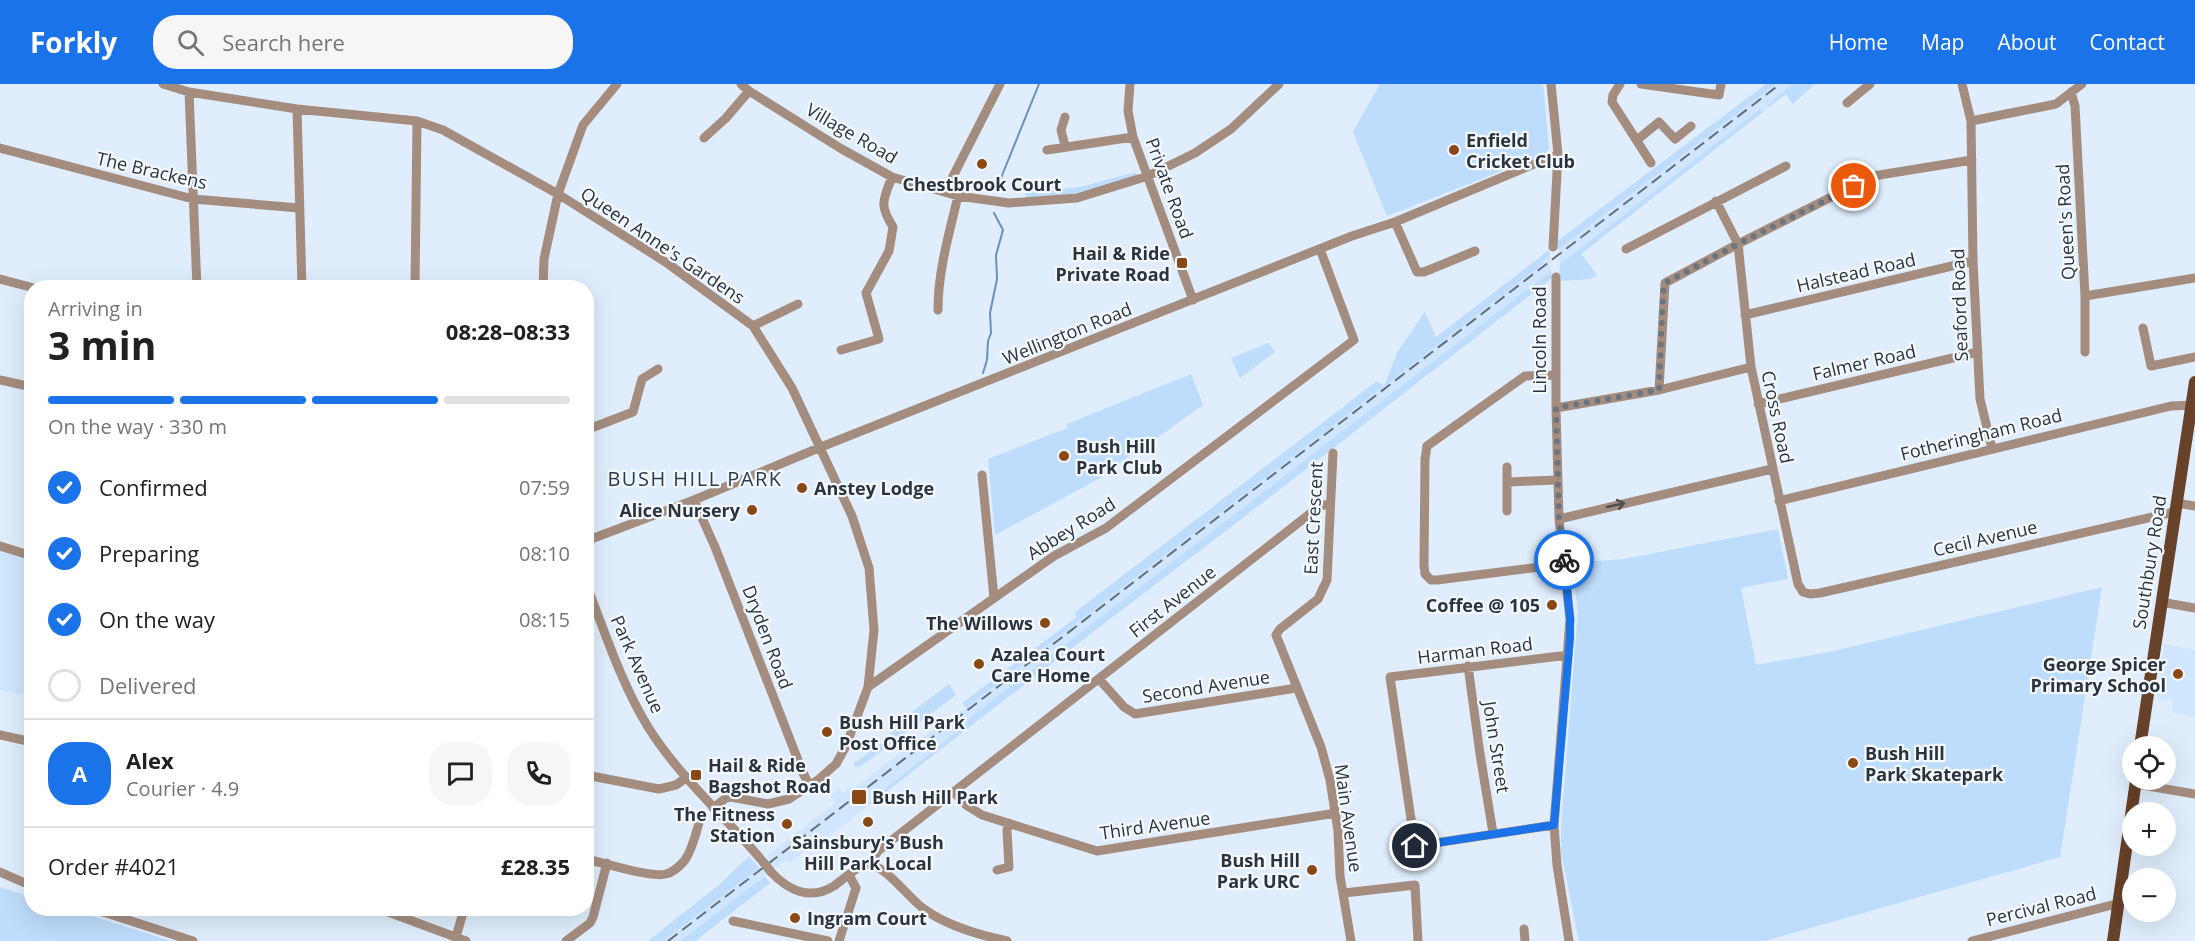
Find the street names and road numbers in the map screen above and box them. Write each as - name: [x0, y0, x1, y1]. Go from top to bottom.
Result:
- street label: Village Road: [802, 97, 902, 169]
- street label: Private Road: [1141, 134, 1199, 242]
- street label: The Brackens: [94, 146, 210, 194]
- street label: Queen's Road: [2050, 163, 2080, 281]
- street label: Queen Anne's Gardens: [576, 181, 750, 309]
- street label: Halstead Road: [1794, 247, 1918, 297]
- street label: Seaford Road: [1945, 248, 1973, 362]
- street label: Lincoln Road: [1527, 286, 1551, 394]
- street label: Wellington Road: [999, 296, 1135, 370]
- street label: Falmer Road: [1810, 338, 1918, 386]
- street label: Cross Road: [1756, 368, 1800, 466]
- street label: Fotheringham Road: [1898, 402, 2064, 466]
- street label: East Crescent: [1298, 461, 1328, 575]
- street label: Abbey Road: [1022, 491, 1120, 565]
- street label: Southbury Road: [2127, 493, 2171, 631]
- street label: Cecil Avenue: [1930, 514, 2040, 562]
- street label: First Avenue: [1124, 560, 1220, 642]
- street label: Dryden Road: [737, 582, 799, 692]
- street label: Park Avenue: [606, 611, 670, 717]
- street label: Harman Road: [1416, 631, 1534, 669]
- street label: Second Avenue: [1141, 664, 1271, 708]
- street label: John Street: [1478, 697, 1516, 795]
- street label: Main Avenue: [1330, 762, 1368, 874]
- street label: Third Avenue: [1098, 805, 1212, 845]
- street label: Percival Road: [1983, 881, 2099, 931]

